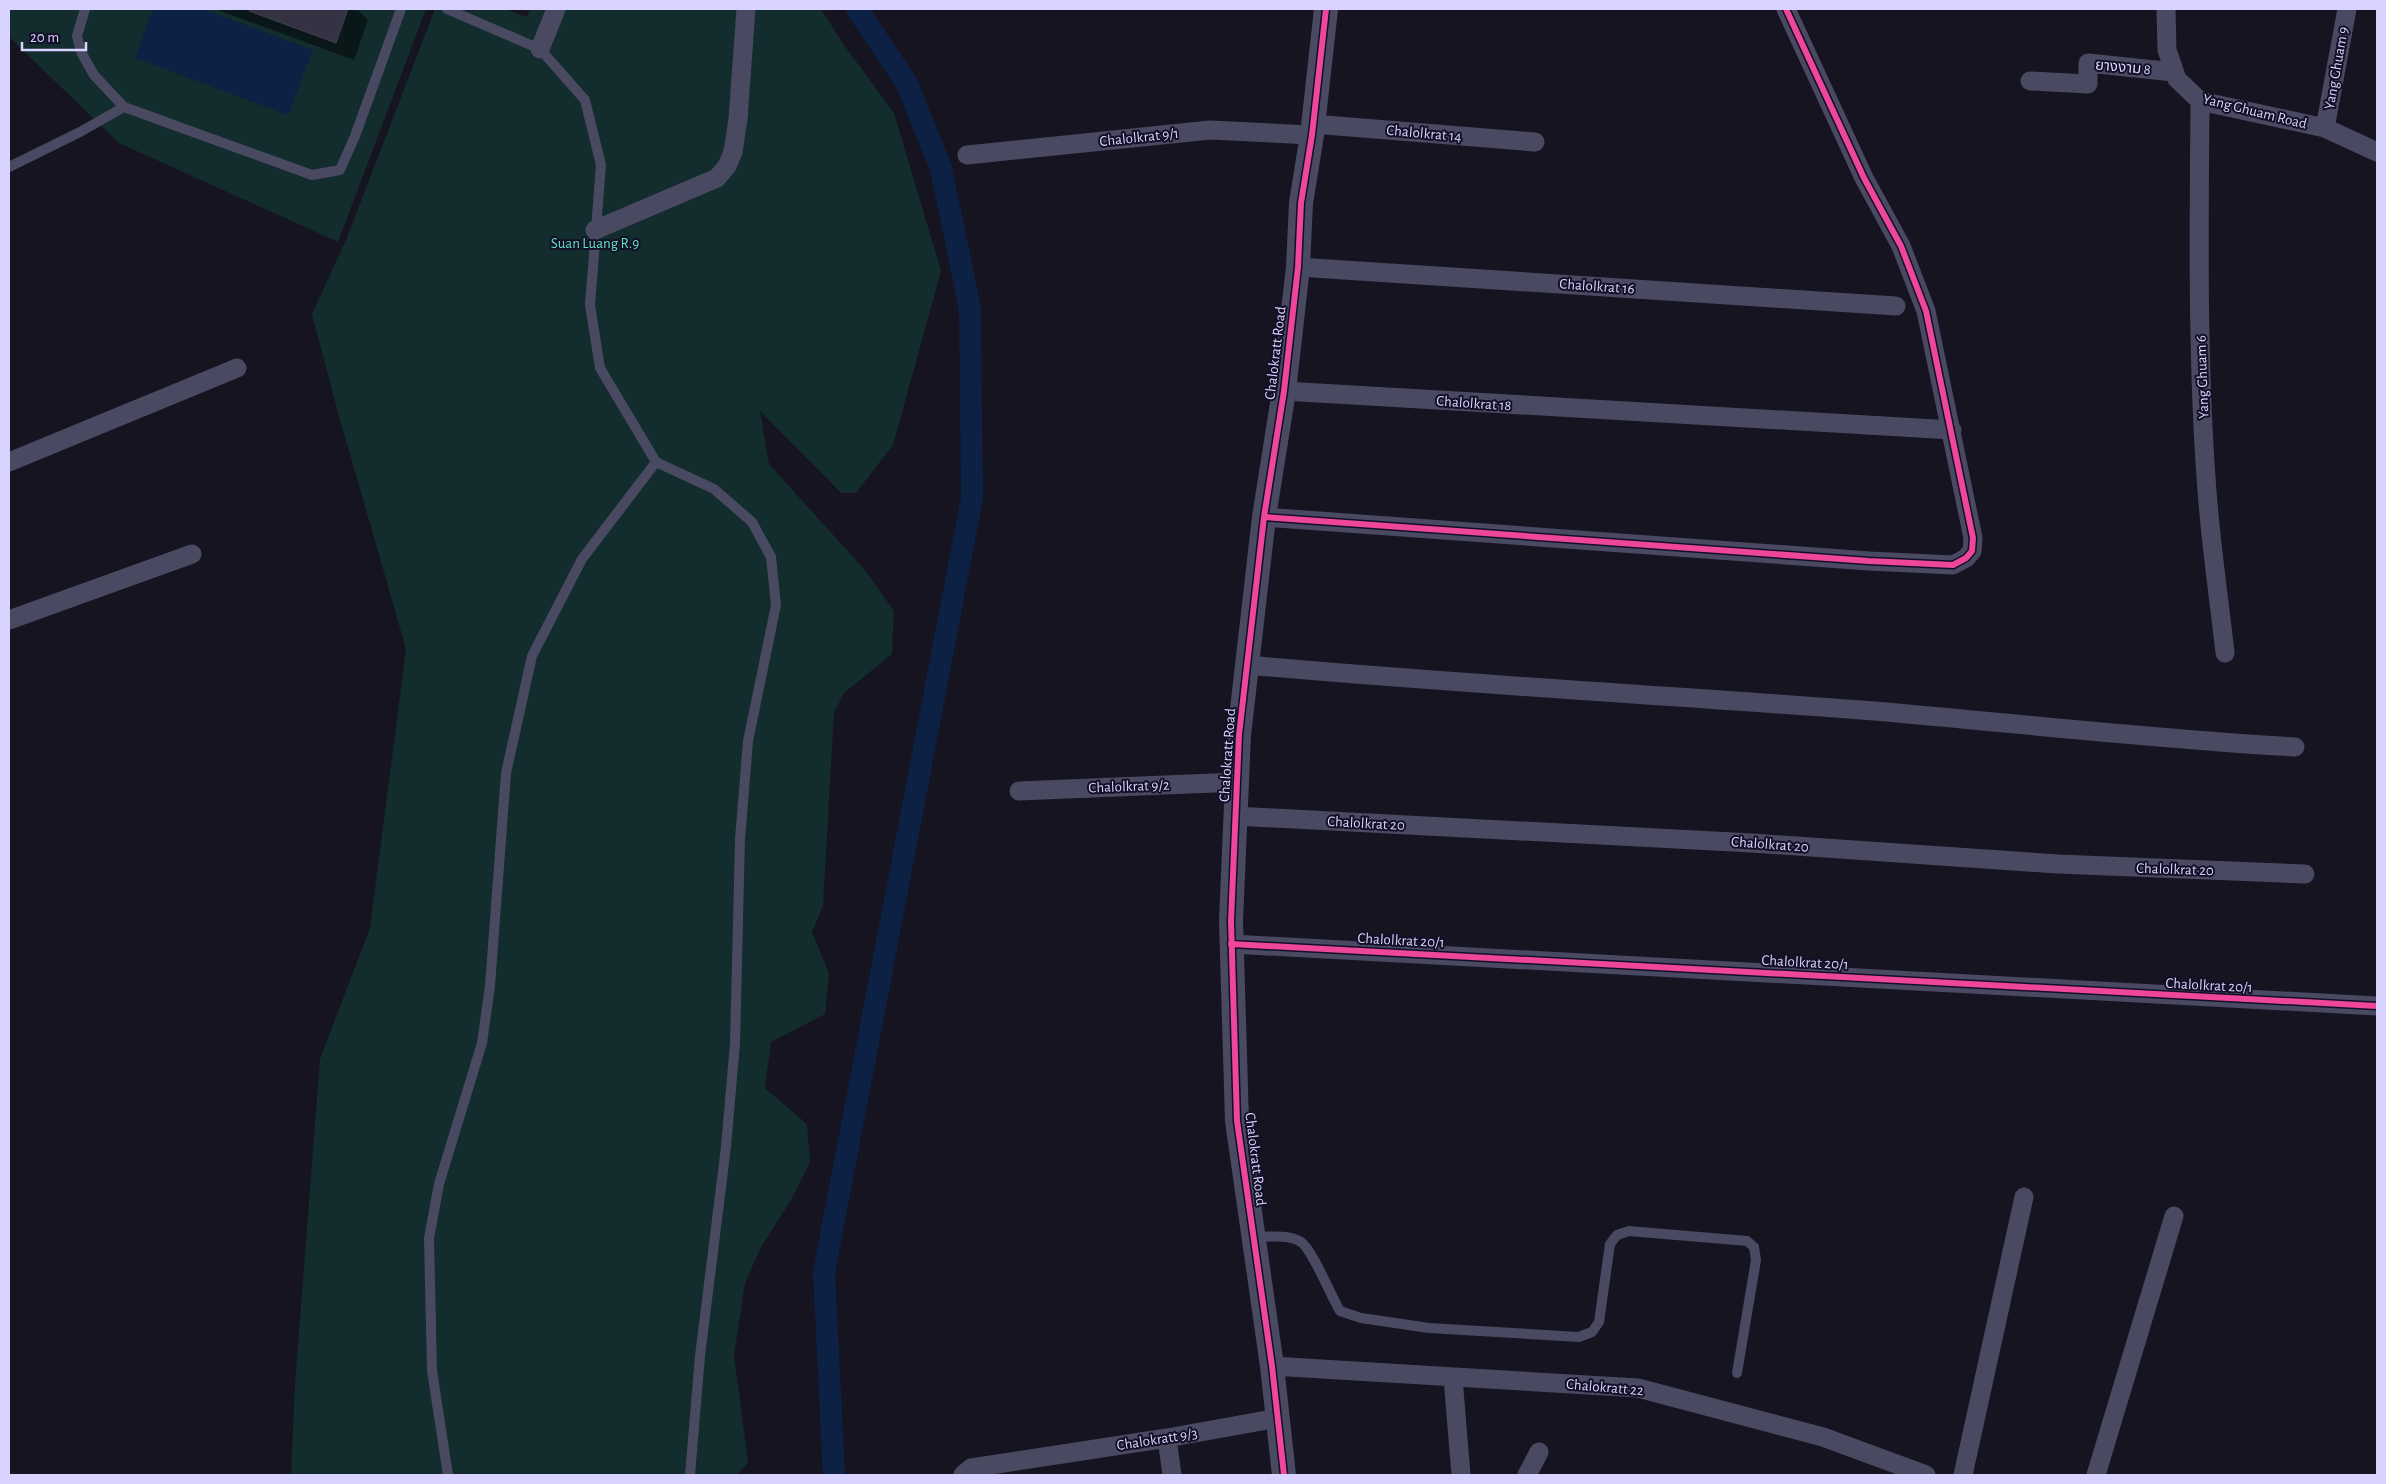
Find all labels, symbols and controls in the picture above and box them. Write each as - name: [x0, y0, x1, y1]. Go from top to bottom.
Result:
- scale bar: [22, 20, 86, 52]
- street label: Yang Ghuam 9: [2322, 25, 2351, 111]
- text: 20 m: [30, 30, 59, 45]
- street label: ยางงาม 8: [2094, 58, 2152, 77]
- street label: Yang Ghuam Road: [2201, 91, 2309, 132]
- street label: Chalolkrat 14: [1386, 123, 1462, 144]
- street label: Chalolkrat 9/1: [1099, 126, 1179, 149]
- park label: Suan Luang R.9: [551, 236, 639, 251]
- street label: Chalolkrat 16: [1559, 276, 1635, 297]
- street label: Chalokratt Road: [1262, 305, 1289, 401]
- street label: Yang Ghuam 6: [2194, 335, 2211, 419]
- street label: Chalolkrat 18: [1436, 393, 1512, 414]
- street label: Chalokratt Road: [1217, 707, 1238, 802]
- street label: Chalolkrat 9/2: [1088, 778, 1170, 795]
- street label: Chalolkrat 20: [1327, 814, 1405, 833]
- street label: Chalolkrat 20: [1731, 834, 1809, 855]
- street label: Chalolkrat 20: [2136, 861, 2214, 878]
- street label: Chalolkrat 20/1: [1357, 931, 1445, 950]
- street label: Chalolkrat 20/1: [1761, 953, 1849, 972]
- street label: Chalolkrat 20/1: [2165, 976, 2253, 995]
- street label: Chalokratt Road: [1242, 1112, 1269, 1207]
- street label: Chalokratt 22: [1566, 1377, 1645, 1398]
- street label: Chalokratt 9/3: [1116, 1426, 1199, 1453]

